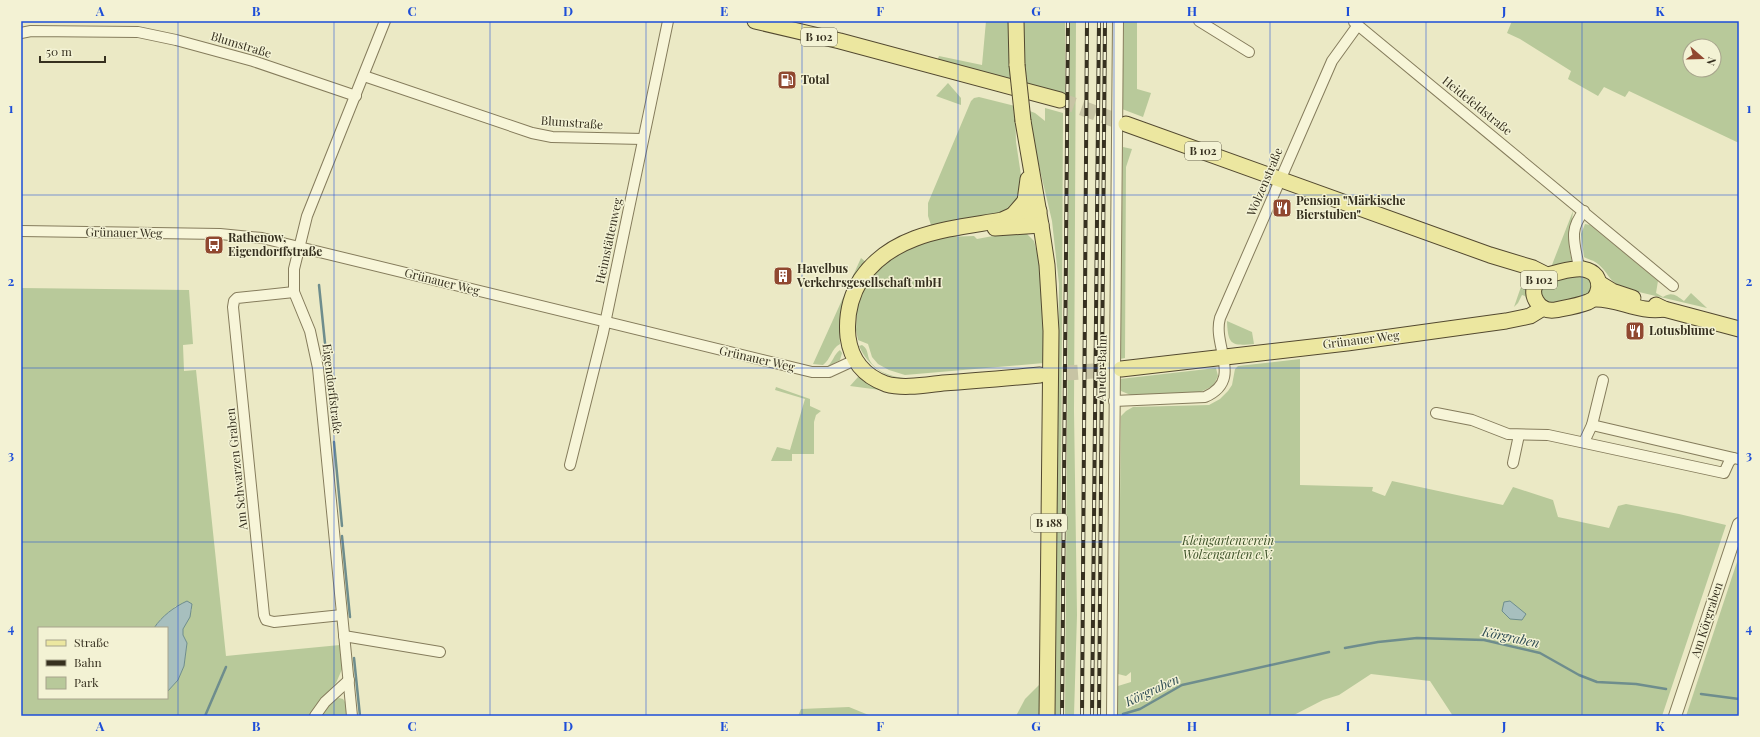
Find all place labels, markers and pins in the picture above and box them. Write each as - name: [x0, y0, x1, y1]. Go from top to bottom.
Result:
- fuel station icon: Total: [776, 69, 798, 91]
- place label: Total: [801, 71, 830, 87]
- place label: Pension "Märkische Bierstuben": [1296, 192, 1406, 222]
- restaurant icon: Pension "Märkische Bierstuben": [1271, 197, 1293, 219]
- place label: Rathenow, Eigendorffstraße: [228, 229, 322, 259]
- bus stop icon: Rathenow, Eigendorffstraße: [203, 234, 225, 256]
- place label: Havelbus Verkehrsgesellschaft mbH: [796, 260, 942, 290]
- building icon: Havelbus Verkehrsgesellschaft mbH: [772, 265, 794, 287]
- restaurant icon: Lotusblume: [1624, 320, 1646, 342]
- place label: Lotusblume: [1649, 322, 1715, 338]

